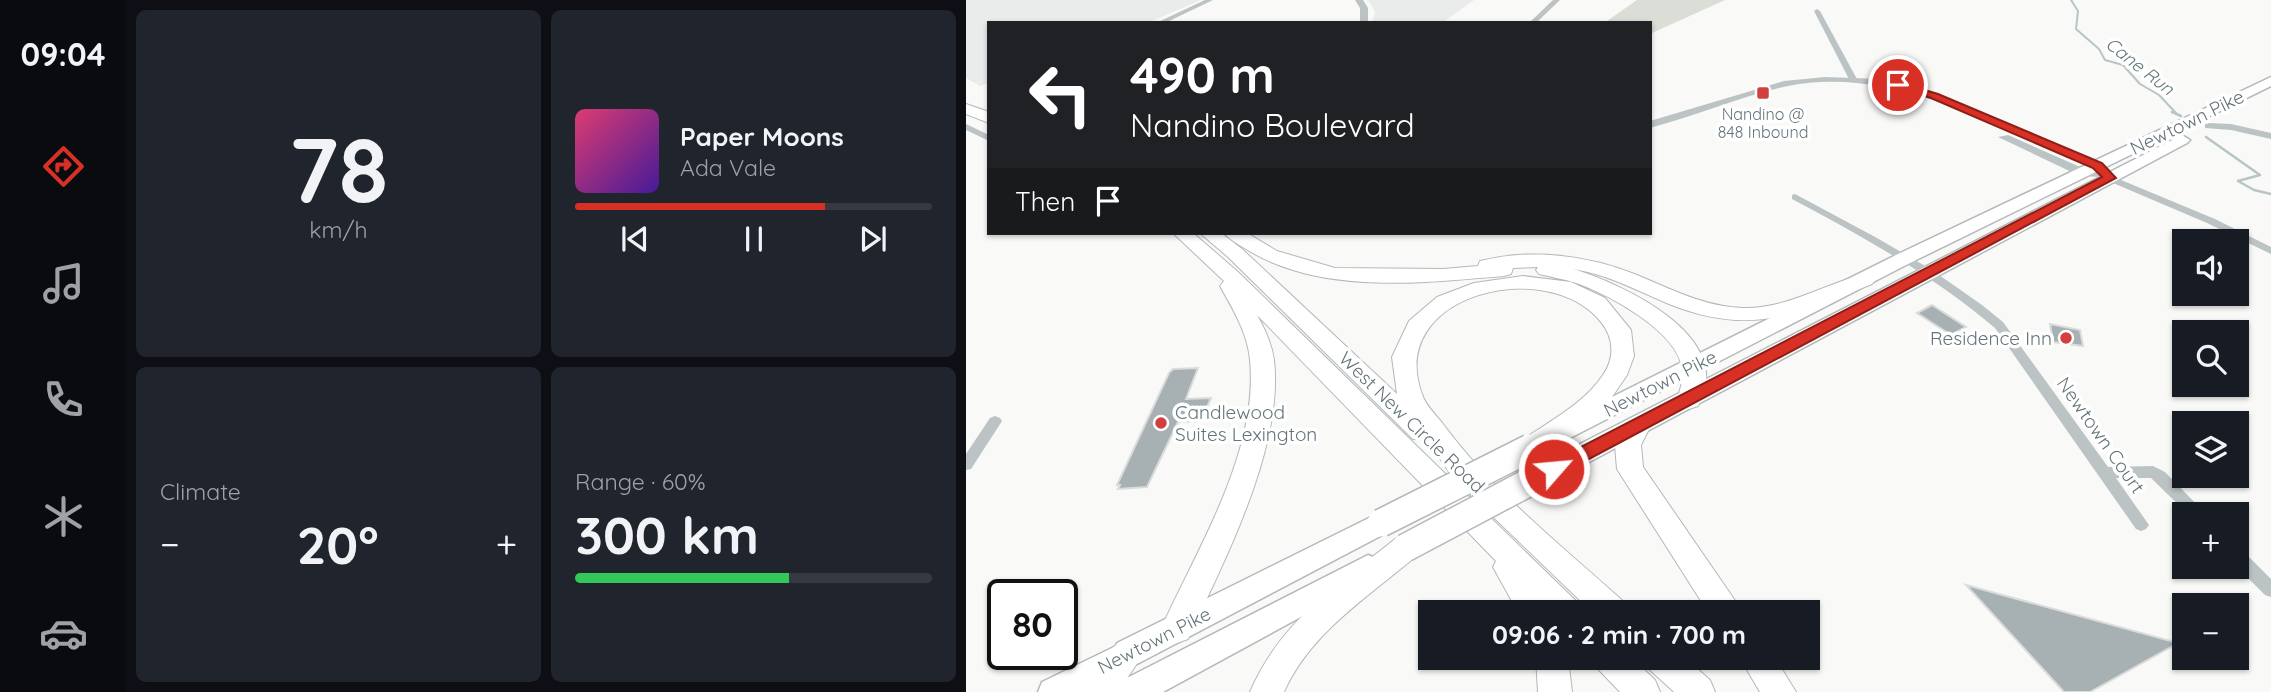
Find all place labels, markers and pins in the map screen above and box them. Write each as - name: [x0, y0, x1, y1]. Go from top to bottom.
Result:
- pin: [1868, 55, 1928, 115]
- marker: Nandino @ 848 Inbound: [1755, 85, 1771, 101]
- place label: Nandino @ 848 Inbound: [1718, 104, 1808, 142]
- place label: Residence Inn: [1930, 326, 2052, 350]
- marker: Residence Inn: [2058, 330, 2074, 346]
- place label: Candlewood Suites Lexington: [1175, 400, 1317, 446]
- marker: Candlewood Suites Lexington: [1153, 415, 1169, 431]

